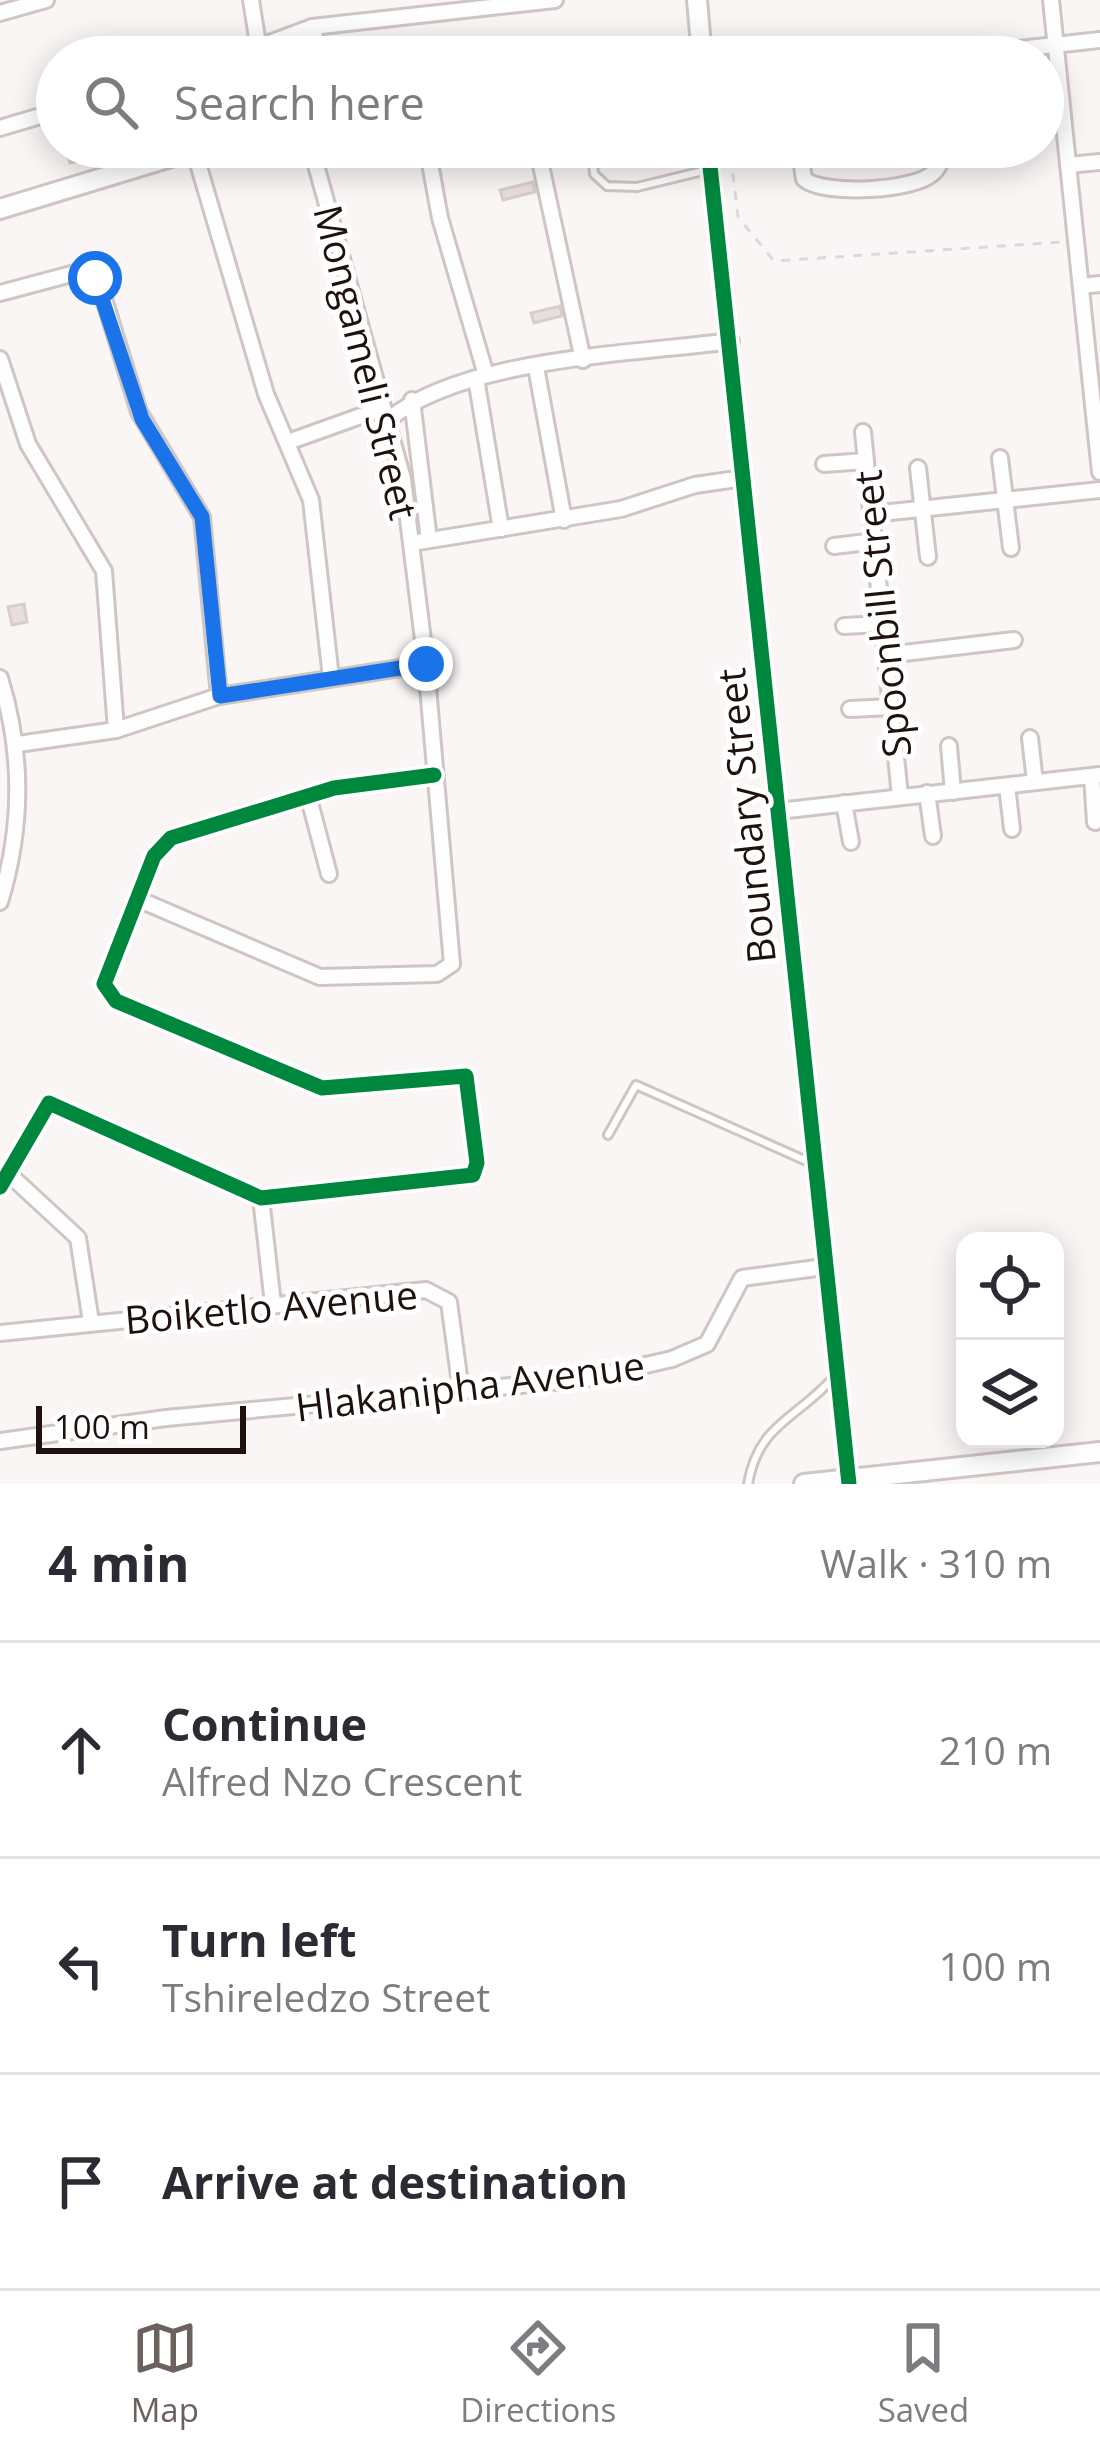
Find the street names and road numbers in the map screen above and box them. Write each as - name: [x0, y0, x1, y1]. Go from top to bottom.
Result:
- street label: Mongameli Street: [302, 199, 432, 525]
- street label: Spoonbill Street: [840, 468, 922, 760]
- street label: Boundary Street: [703, 666, 787, 966]
- street label: Boiketlo Avenue: [122, 1267, 420, 1345]
- street label: Hlakanipha Avenue: [292, 1337, 648, 1433]

